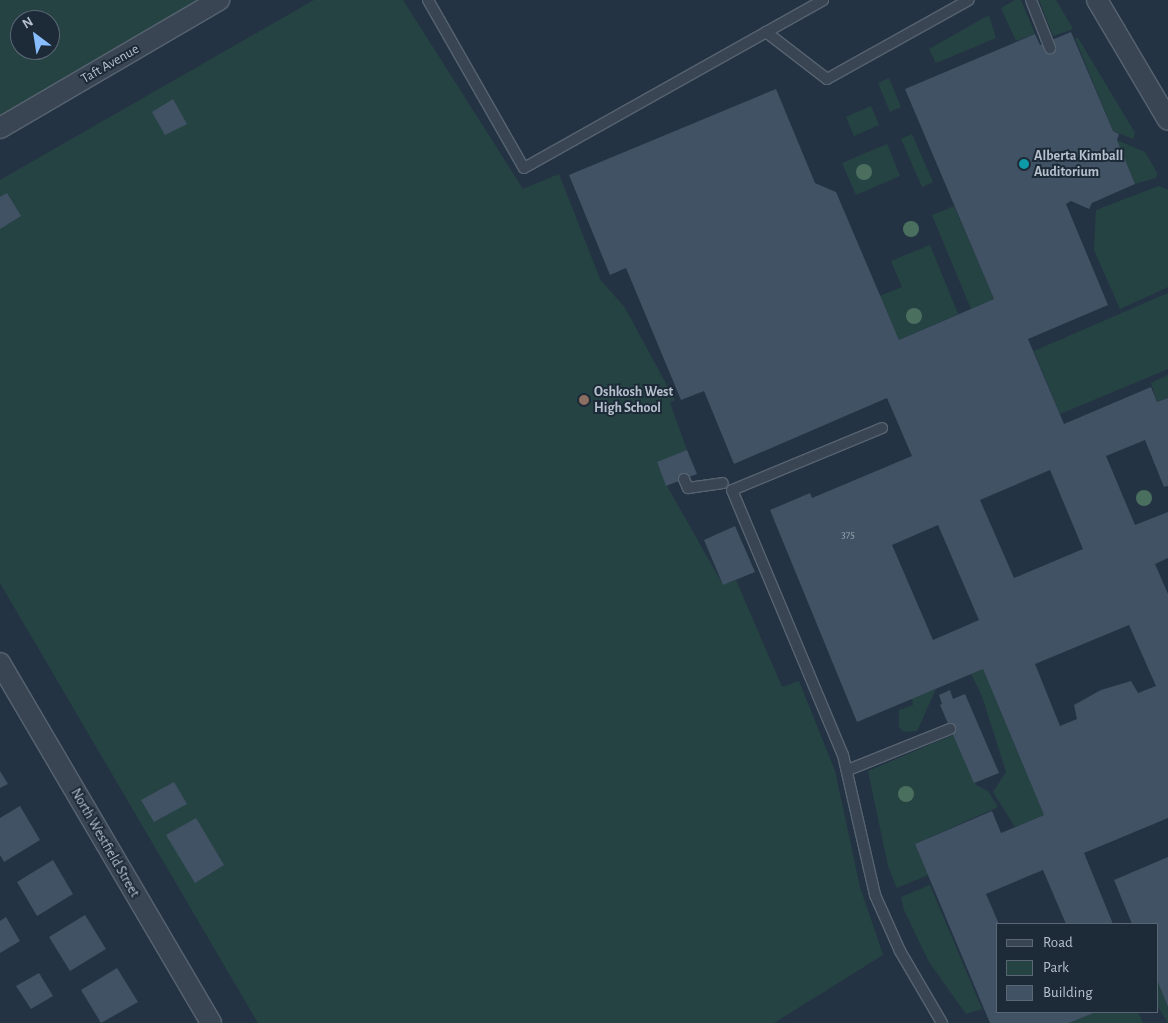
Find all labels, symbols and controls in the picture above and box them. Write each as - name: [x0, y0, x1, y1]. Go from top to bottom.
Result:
- north arrow: [10, 10, 60, 60]
- text: N: [20, 14, 36, 32]
- street label: Taft Avenue: [78, 41, 142, 87]
- place label: Alberta Kimball Auditorium: [1034, 148, 1123, 180]
- marker: Alberta Kimball Auditorium: [1018, 158, 1030, 170]
- place label: Oshkosh West High School: [594, 384, 673, 417]
- marker: Oshkosh West High School: [578, 394, 590, 406]
- house number: 375: [841, 528, 855, 542]
- street label: North Westfield Street: [67, 786, 143, 900]
- legend: [996, 923, 1158, 1013]
- text: Road: [1043, 935, 1073, 950]
- text: Park: [1043, 960, 1069, 975]
- text: Building: [1043, 985, 1093, 1000]

